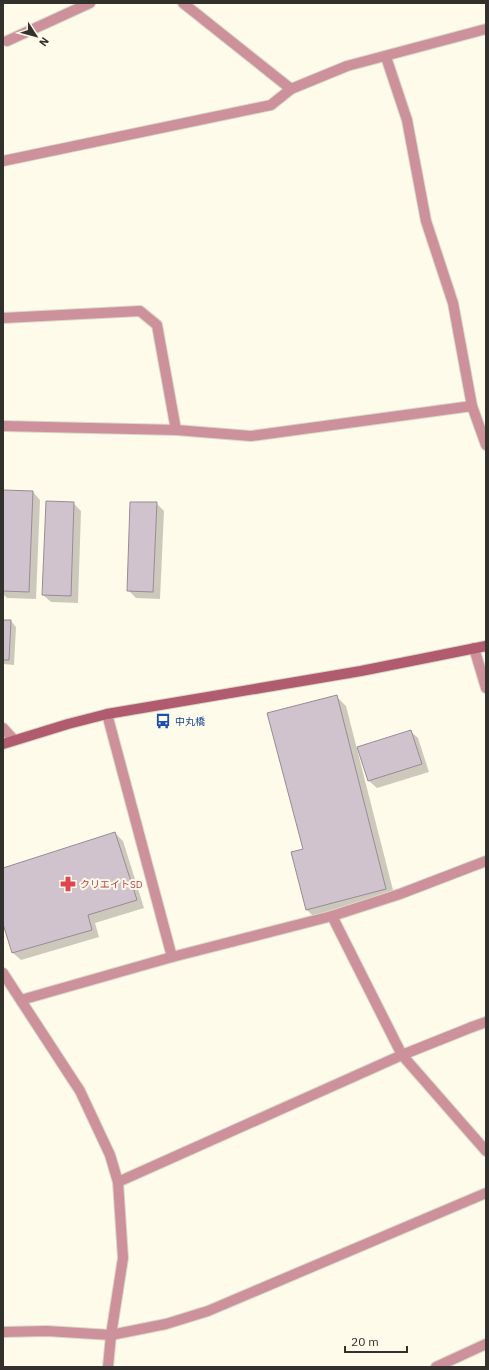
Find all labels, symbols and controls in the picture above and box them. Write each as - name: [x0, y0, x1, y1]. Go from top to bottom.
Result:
- north arrow: [16, 16, 56, 56]
- text: N: [36, 35, 52, 49]
- bus stop icon: 中丸橋: [154, 712, 172, 730]
- place label: 中丸橋: [175, 715, 205, 728]
- pharmacy icon: クリエイトSD: [59, 875, 77, 893]
- place label: クリエイトSD: [80, 878, 143, 891]
- scale bar: [345, 1328, 407, 1354]
- text: 20 m: [351, 1334, 379, 1349]

